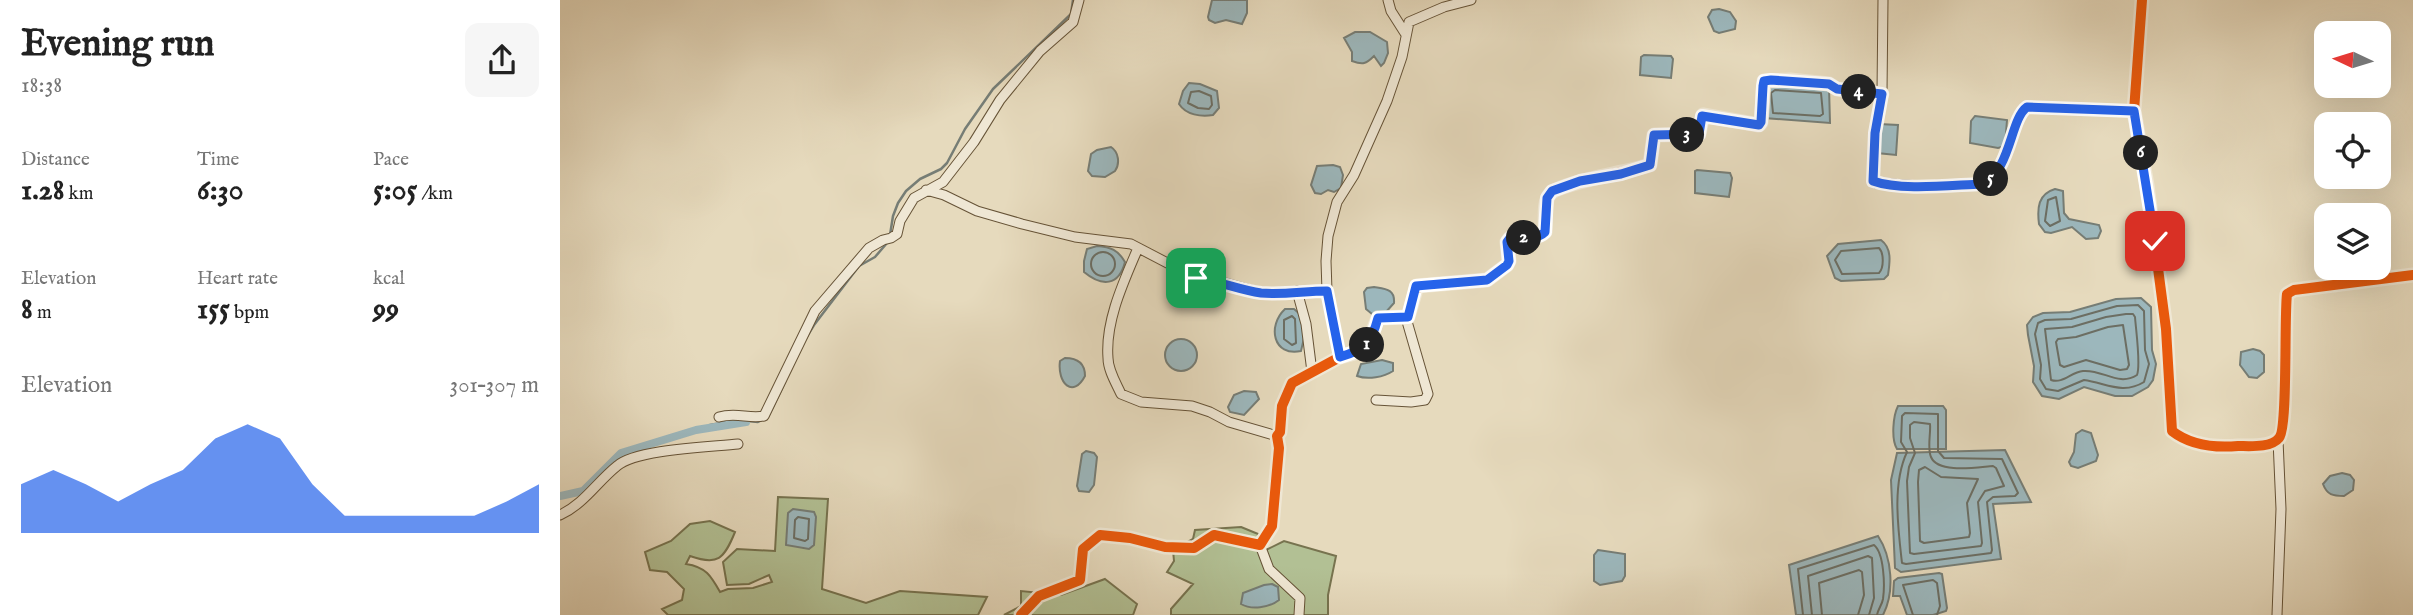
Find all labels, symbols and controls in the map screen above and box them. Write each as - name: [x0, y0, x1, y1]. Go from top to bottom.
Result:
- text: Evening run: [21, 21, 215, 69]
- north arrow: [2314, 21, 2390, 98]
- map controls: [2314, 21, 2391, 280]
- button: share: [465, 23, 539, 97]
- text: 18:38: [21, 71, 62, 100]
- pin: 4: [1842, 74, 1876, 110]
- text: 4: [1854, 79, 1863, 103]
- button: locate: [2314, 112, 2391, 189]
- pin: 3: [1670, 118, 1704, 152]
- text: 3: [1683, 122, 1690, 146]
- pin: 6: [2124, 136, 2158, 170]
- text: 6: [2136, 140, 2145, 164]
- text: Distance: [21, 148, 90, 172]
- text: Time: [197, 148, 239, 172]
- text: Pace: [373, 148, 409, 172]
- pin: 5: [1974, 162, 2008, 196]
- text: 5: [1987, 166, 1994, 190]
- text: 1.28: [21, 172, 64, 210]
- text: 6:30: [197, 172, 244, 210]
- text: 5:05: [373, 172, 417, 210]
- text: km: [64, 182, 93, 206]
- text: /km: [417, 182, 453, 206]
- button: layers: [2314, 203, 2391, 280]
- pin: [2125, 211, 2185, 271]
- pin: 2: [1506, 220, 1542, 256]
- icon: check: [2136, 222, 2174, 260]
- text: 2: [1519, 225, 1528, 249]
- pin: [1166, 248, 1226, 308]
- icon: arrive: [1177, 259, 1215, 297]
- text: Elevation: [21, 267, 96, 291]
- text: Heart rate: [197, 267, 278, 291]
- text: kcal: [373, 267, 405, 291]
- text: 8: [21, 291, 33, 329]
- text: 155: [197, 291, 230, 329]
- text: 99: [373, 291, 399, 329]
- text: m: [33, 301, 52, 325]
- text: bpm: [230, 301, 269, 325]
- pin: 1: [1350, 328, 1384, 362]
- text: 1: [1363, 332, 1370, 356]
- text: Elevation: [21, 371, 112, 400]
- text: 301–307 m: [450, 371, 539, 400]

